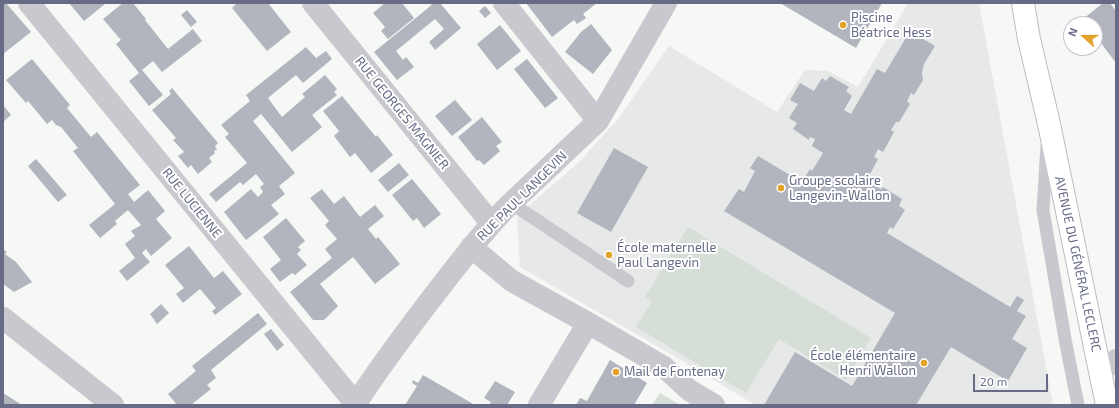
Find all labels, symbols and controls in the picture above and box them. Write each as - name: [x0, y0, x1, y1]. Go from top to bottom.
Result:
- place label: Piscine Béatrice Hess: [851, 10, 932, 41]
- north arrow: [1063, 16, 1103, 56]
- marker: Piscine Béatrice Hess: [838, 20, 848, 30]
- text: N: [1065, 26, 1080, 38]
- street label: RUE GEORGES MAGNIER: [352, 54, 452, 172]
- street label: RUE PAUL LANGEVIN: [474, 148, 570, 244]
- street label: RUE LUCIENNE: [159, 165, 225, 241]
- place label: Groupe scolaire Langevin-Wallon: [789, 173, 890, 204]
- street label: AVENUE DU GÉNÉRAL LECLERC: [1052, 175, 1104, 353]
- marker: Groupe scolaire Langevin-Wallon: [776, 183, 786, 193]
- place label: École maternelle Paul Langevin: [617, 240, 717, 271]
- marker: École maternelle Paul Langevin: [604, 250, 614, 260]
- place label: École élémentaire Henri Wallon: [810, 348, 916, 379]
- marker: École élémentaire Henri Wallon: [919, 358, 929, 368]
- place label: Mail de Fontenay: [624, 364, 725, 380]
- scale bar: [975, 366, 1050, 392]
- marker: Mail de Fontenay: [611, 367, 621, 377]
- text: 20 m: [980, 374, 1007, 388]

